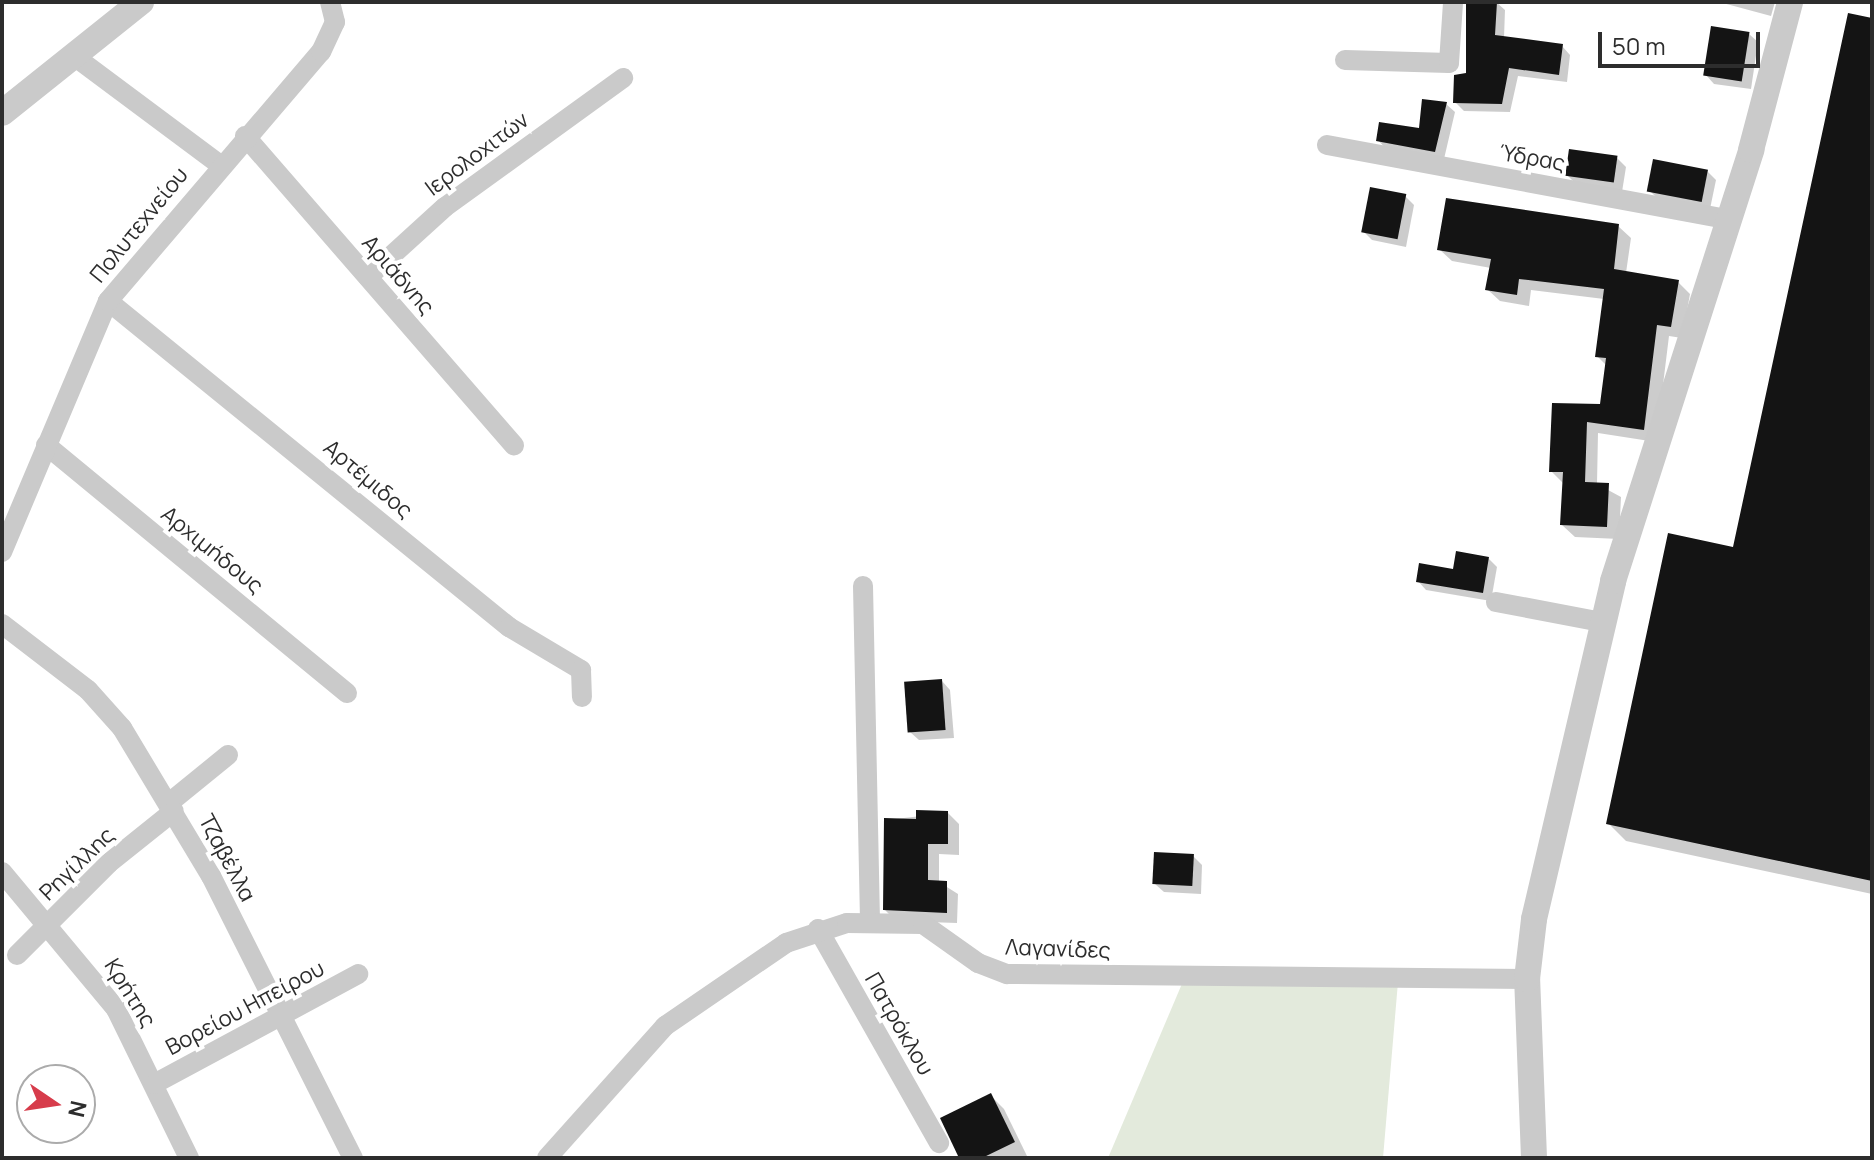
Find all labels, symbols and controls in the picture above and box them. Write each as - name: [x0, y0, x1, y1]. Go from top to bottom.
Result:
- scale bar: [1602, 16, 1764, 66]
- text: 50 m: [1612, 29, 1666, 62]
- street label: Ιερολοχιτών: [420, 107, 534, 201]
- street label: Ύδρας: [1497, 139, 1567, 177]
- street label: Πολυτεχνείου: [84, 162, 194, 288]
- street label: Αριάδνης: [356, 230, 440, 320]
- street label: Αρτέμιδος: [318, 434, 418, 524]
- street label: Αρχιμήδους: [156, 501, 268, 599]
- street label: Τζαβέλλα: [193, 810, 261, 906]
- street label: Ρηγίλλης: [34, 822, 120, 906]
- street label: Λαγανίδες: [1005, 934, 1111, 964]
- street label: Κρήτης: [99, 954, 161, 1032]
- street label: Βορείου Ηπείρου: [161, 955, 329, 1061]
- street label: Πατρόκλου: [859, 968, 939, 1080]
- north arrow: [16, 1064, 96, 1144]
- text: N: [61, 1098, 94, 1120]

